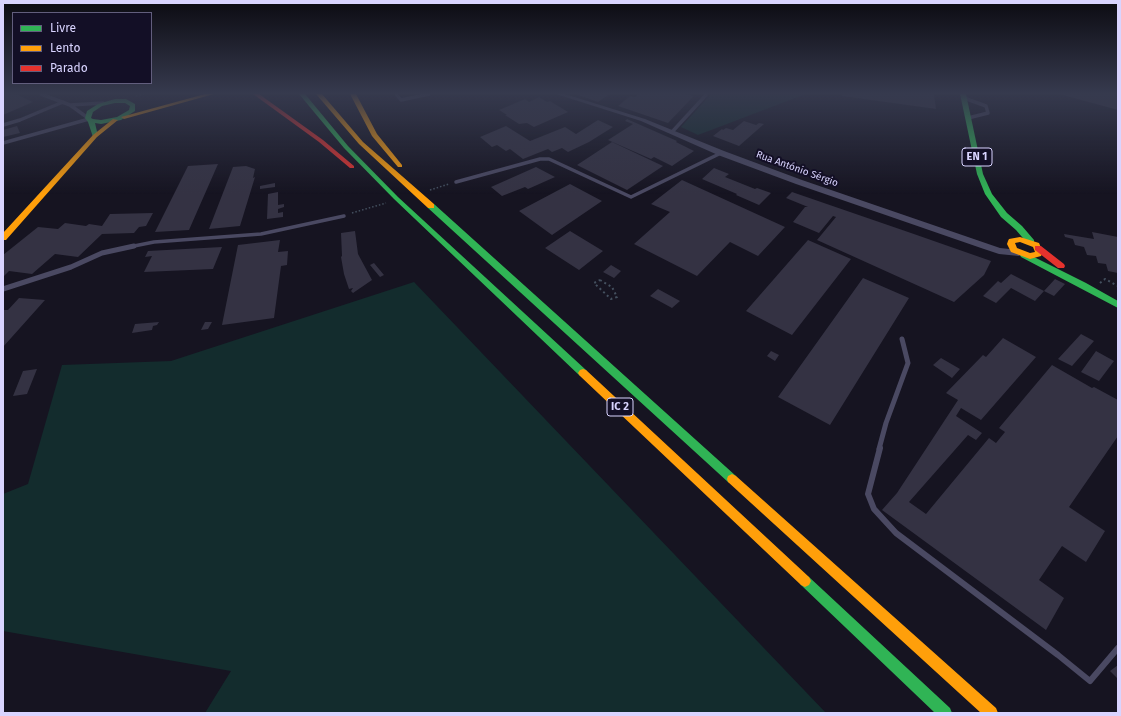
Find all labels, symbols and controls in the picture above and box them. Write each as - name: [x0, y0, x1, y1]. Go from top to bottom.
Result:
- legend: [12, 12, 152, 84]
- text: Livre: [50, 21, 76, 35]
- text: Lento: [50, 41, 80, 55]
- text: Parado: [50, 61, 88, 75]
- road number: EN 1: [962, 148, 992, 166]
- street label: Rua António Sérgio: [754, 149, 840, 189]
- road number: IC 2: [607, 398, 633, 416]

